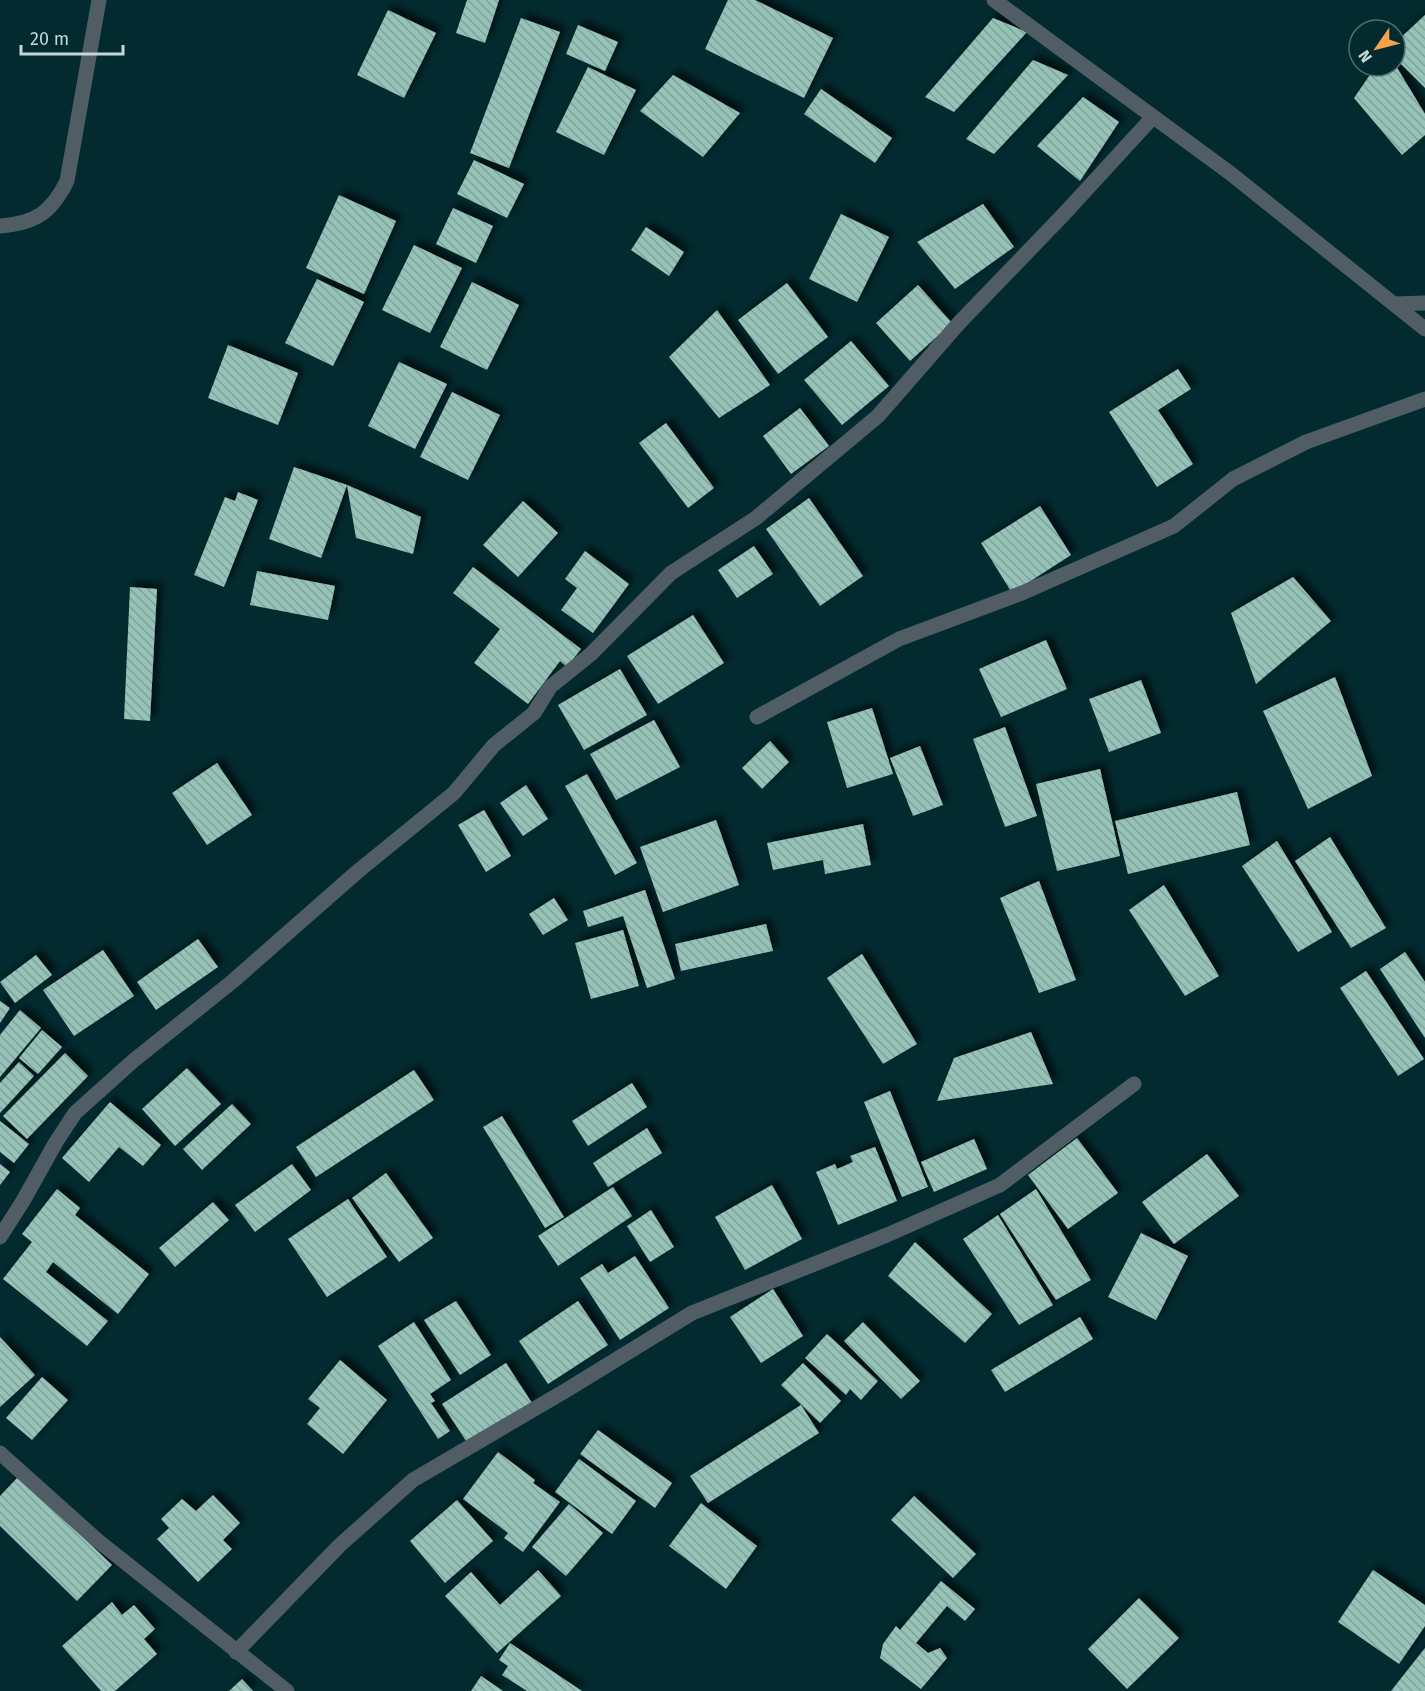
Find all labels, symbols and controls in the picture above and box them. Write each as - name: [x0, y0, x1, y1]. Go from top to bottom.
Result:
- scale bar: [21, 18, 123, 56]
- north arrow: [1347, 18, 1407, 78]
- text: 20 m: [30, 28, 69, 50]
- text: N: [1354, 47, 1376, 66]

